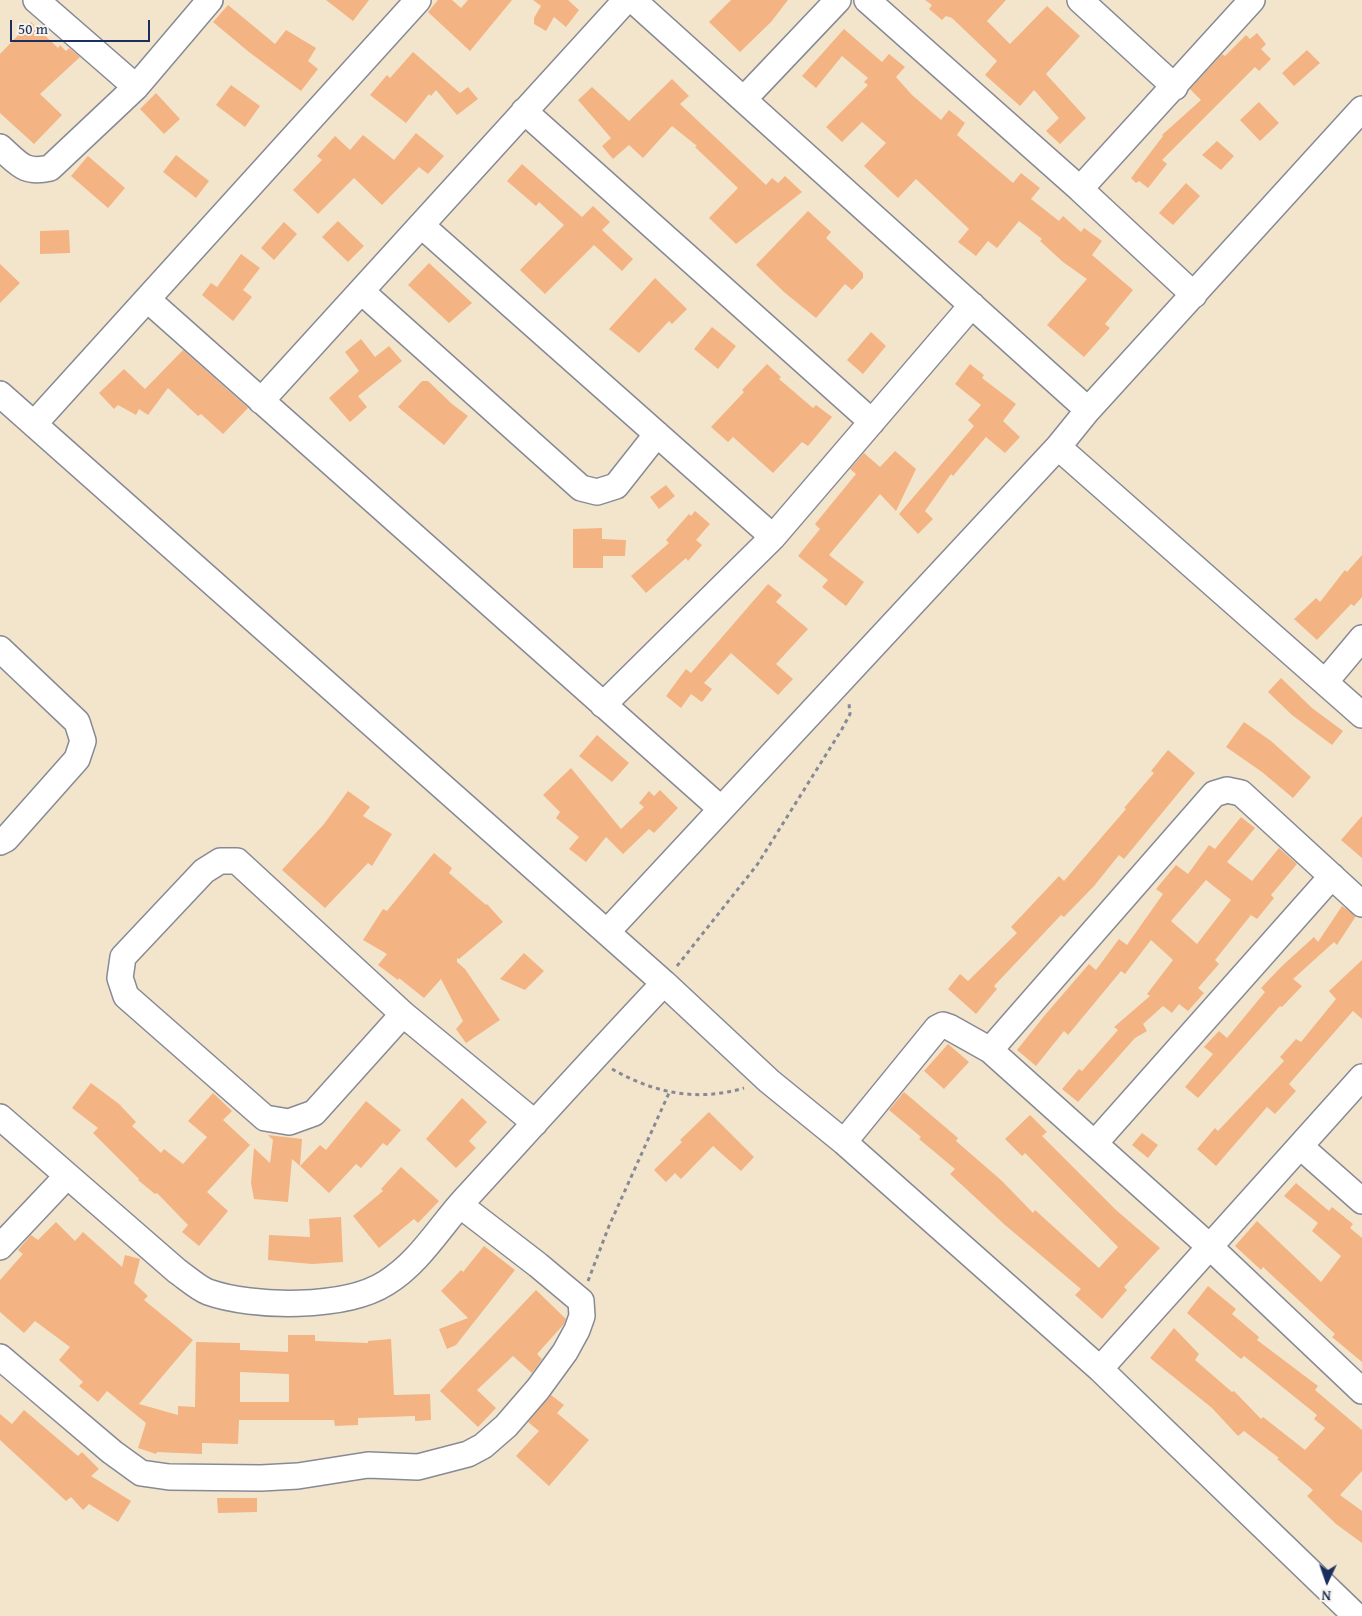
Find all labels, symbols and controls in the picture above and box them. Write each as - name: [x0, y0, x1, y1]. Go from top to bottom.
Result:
- scale bar: [12, 10, 152, 42]
- text: 50 m: [18, 18, 48, 39]
- north arrow: [1302, 1556, 1352, 1606]
- text: N: [1321, 1586, 1331, 1606]

